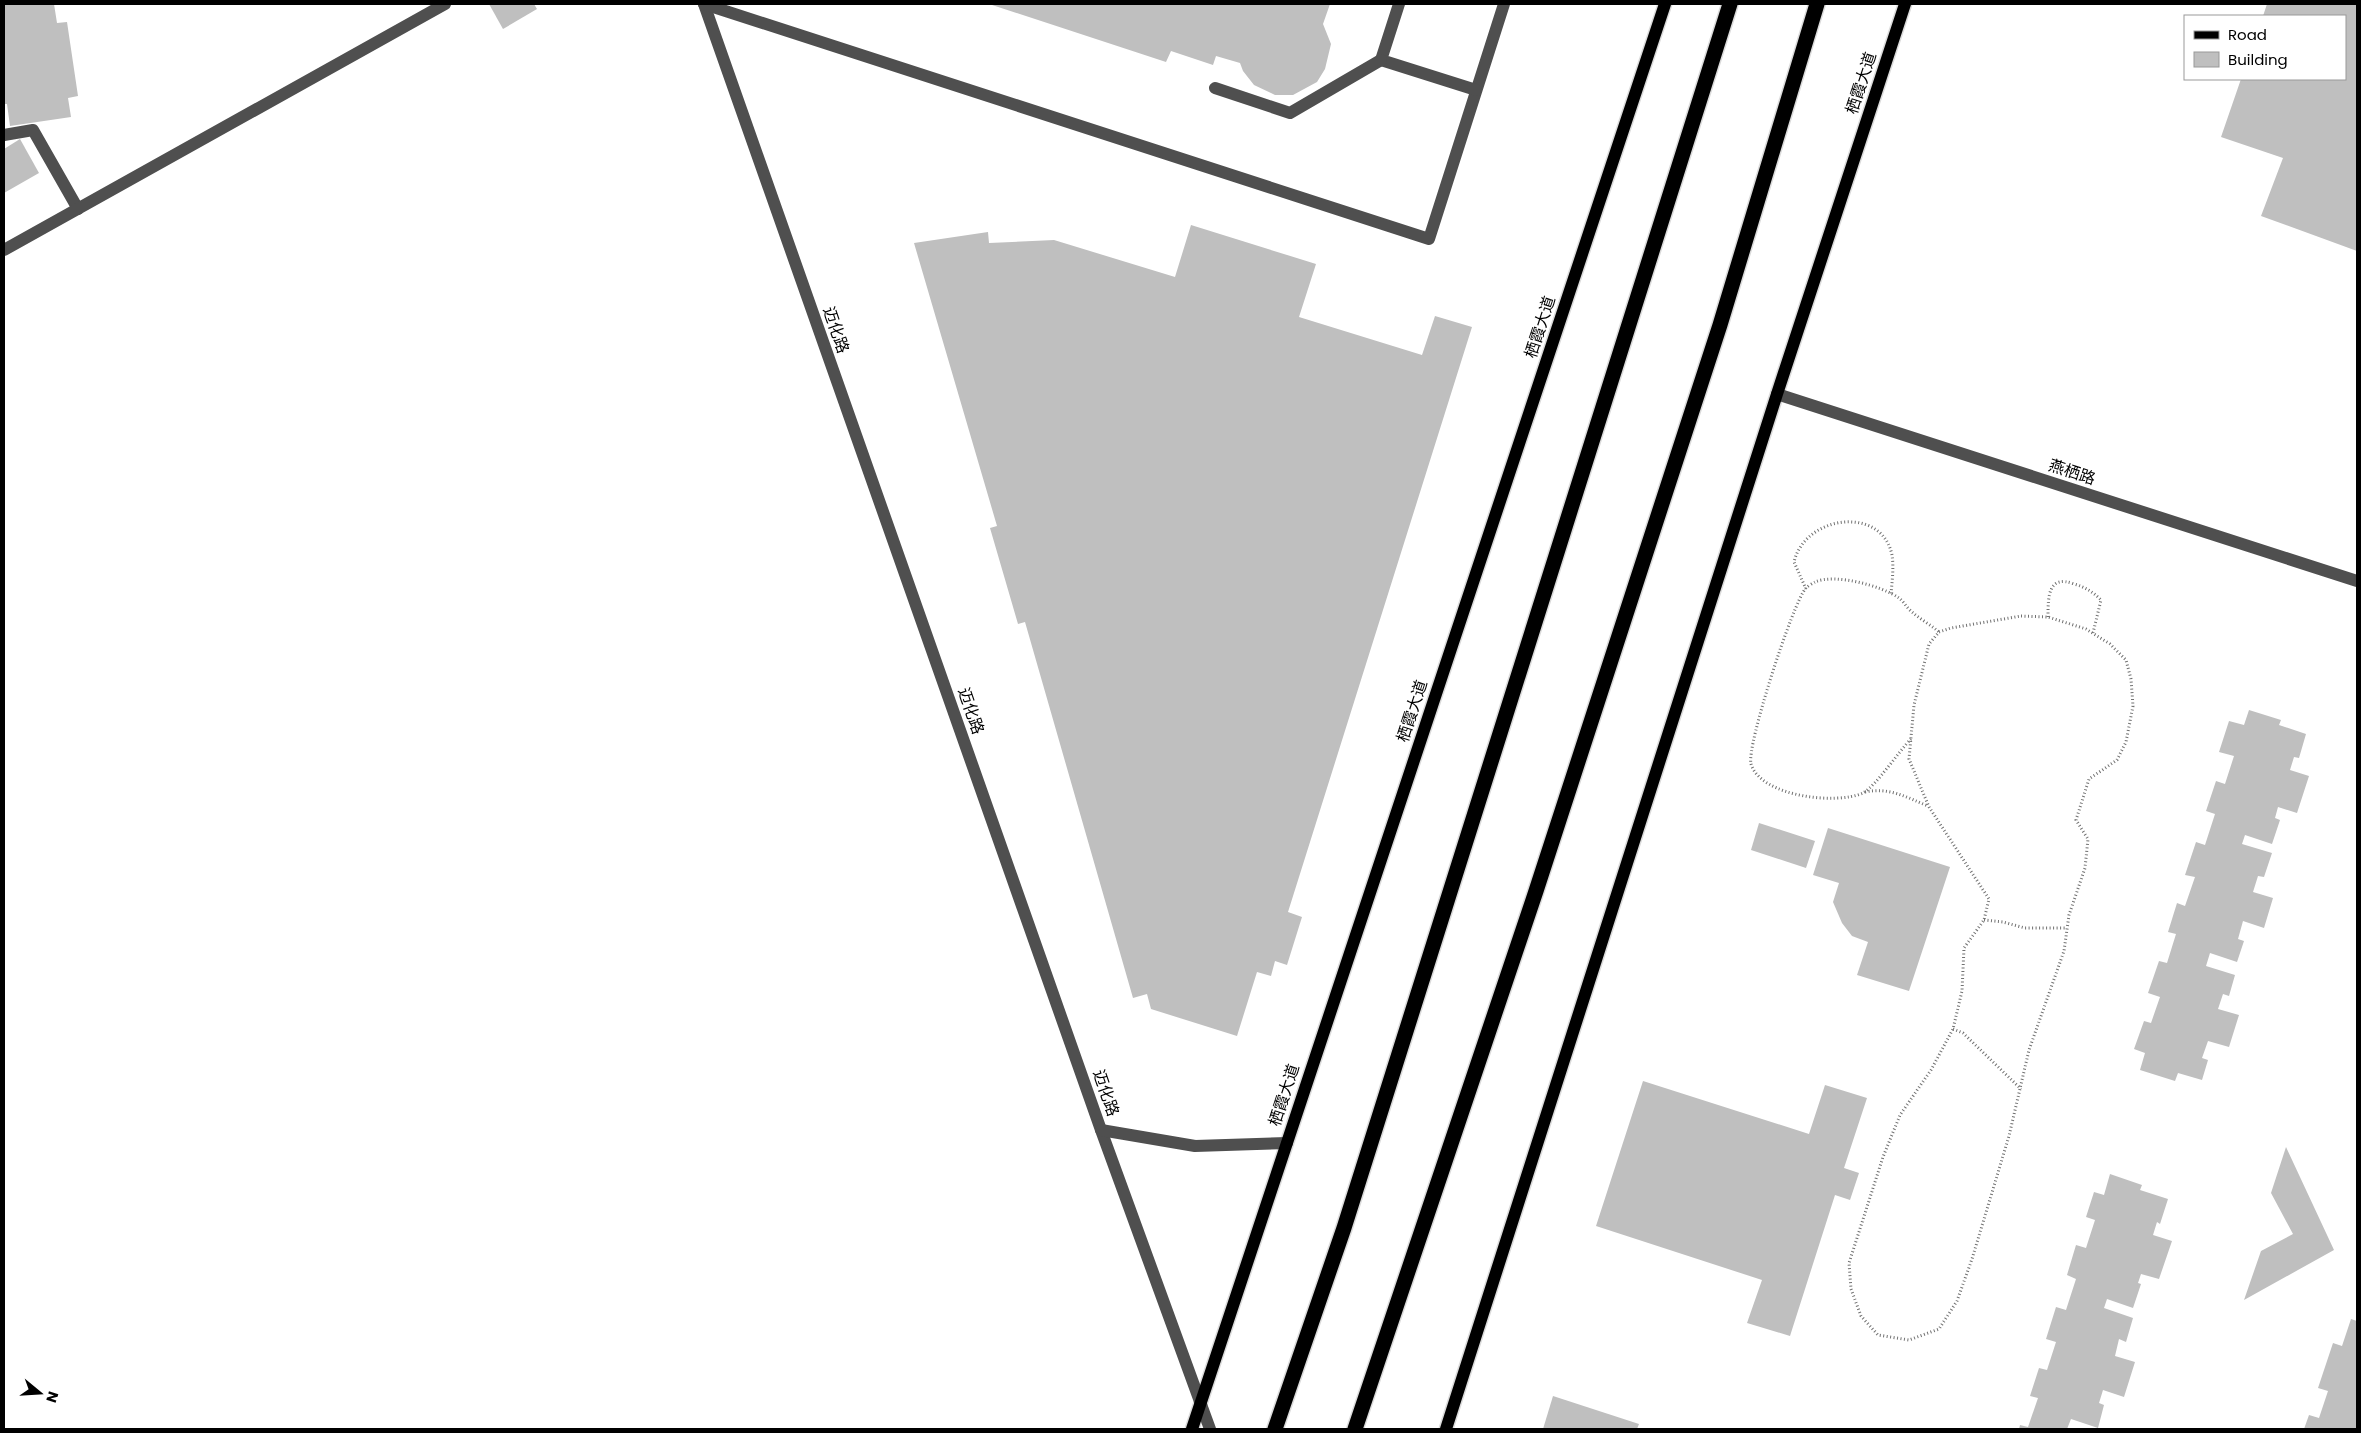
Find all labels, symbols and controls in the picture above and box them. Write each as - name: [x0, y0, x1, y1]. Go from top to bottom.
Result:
- legend: [2184, 15, 2346, 80]
- text: Road: [2228, 24, 2267, 45]
- street label: 栖霞大道: [1840, 49, 1882, 117]
- text: Building: [2228, 49, 2288, 70]
- street label: 栖霞大道: [1519, 293, 1561, 361]
- street label: 迈化路: [817, 304, 855, 356]
- street label: 燕栖路: [2046, 454, 2098, 490]
- street label: 栖霞大道: [1391, 677, 1433, 745]
- street label: 迈化路: [952, 685, 990, 737]
- street label: 栖霞大道: [1263, 1061, 1305, 1129]
- street label: 迈化路: [1087, 1067, 1125, 1119]
- north arrow: [15, 1368, 65, 1418]
- text: N: [41, 1389, 64, 1405]

